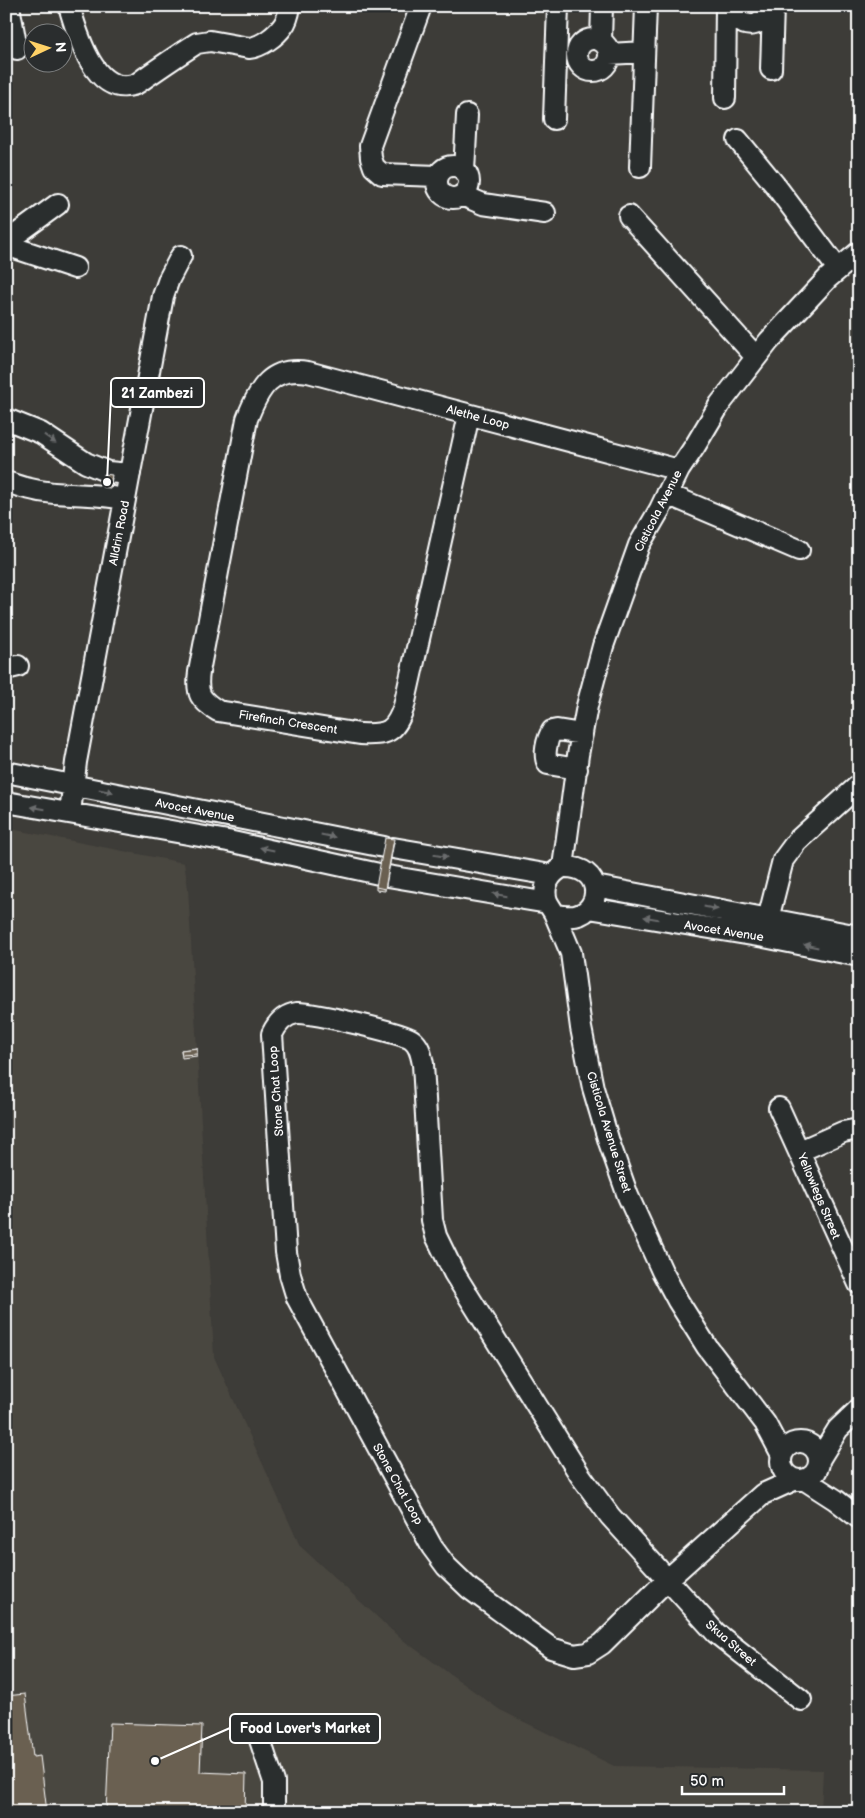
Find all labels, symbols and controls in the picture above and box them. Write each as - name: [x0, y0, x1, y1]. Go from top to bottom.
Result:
- north arrow: [22, 22, 72, 72]
- text: N: [52, 41, 69, 53]
- callout: 21 Zambezi: [111, 378, 204, 407]
- text: 21 Zambezi: [121, 385, 193, 402]
- street label: Alethe Loop: [445, 402, 511, 433]
- one-way arrow: [43, 434, 57, 444]
- street label: Cisticola Avenue: [631, 468, 686, 555]
- street label: Alldrin Road: [106, 499, 133, 567]
- street label: Firefinch Crescent: [238, 707, 339, 738]
- one-way arrow: [98, 788, 114, 796]
- street label: Avocet Avenue: [154, 795, 236, 826]
- one-way arrow: [30, 803, 46, 811]
- one-way arrow: [321, 832, 336, 840]
- one-way arrow: [260, 845, 275, 853]
- one-way arrow: [434, 853, 450, 861]
- one-way arrow: [492, 891, 508, 899]
- one-way arrow: [704, 905, 720, 913]
- one-way arrow: [642, 914, 658, 922]
- street label: Avocet Avenue: [683, 918, 765, 945]
- one-way arrow: [803, 942, 819, 950]
- street label: Stone Chat Loop: [266, 1045, 287, 1137]
- street label: Cisticola Avenue Street: [583, 1070, 634, 1195]
- street label: Yellowlegs Street: [793, 1150, 843, 1242]
- street label: Stone Chat Loop: [369, 1441, 426, 1528]
- street label: Skua Street: [702, 1617, 759, 1670]
- callout: Food Lover's Market: [230, 1714, 380, 1743]
- text: Food Lover's Market: [240, 1720, 370, 1737]
- scale bar: [682, 1763, 785, 1795]
- text: 50 m: [690, 1772, 724, 1791]

